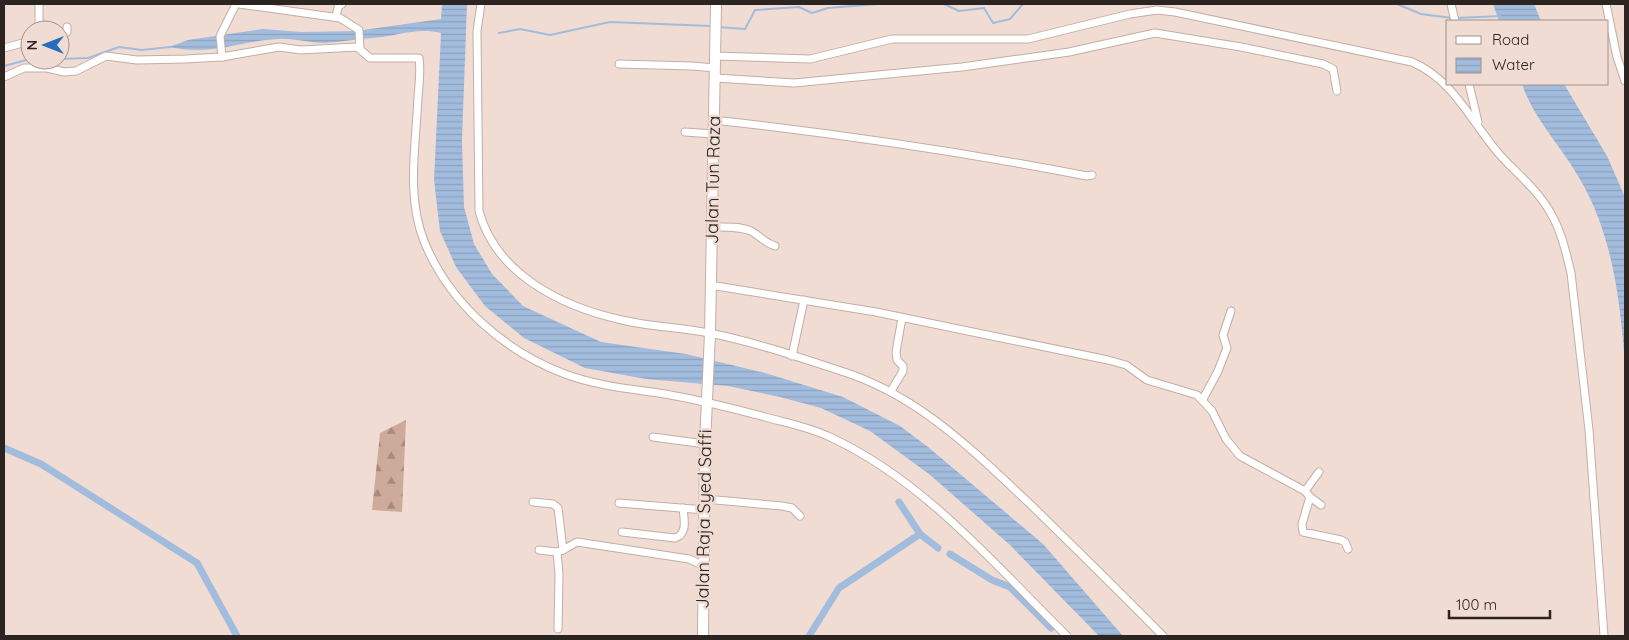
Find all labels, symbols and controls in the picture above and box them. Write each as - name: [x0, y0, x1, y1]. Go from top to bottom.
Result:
- north arrow: [20, 20, 70, 70]
- legend: [1446, 20, 1609, 85]
- text: Road: [1492, 30, 1529, 49]
- text: N: [23, 40, 41, 50]
- text: Water: [1492, 55, 1535, 74]
- street label: Jalan Tun Raza: [700, 116, 725, 244]
- street label: Jalan Raja Syed Saffi: [690, 429, 717, 609]
- scale bar: [1449, 588, 1550, 620]
- text: 100 m: [1456, 595, 1497, 614]

